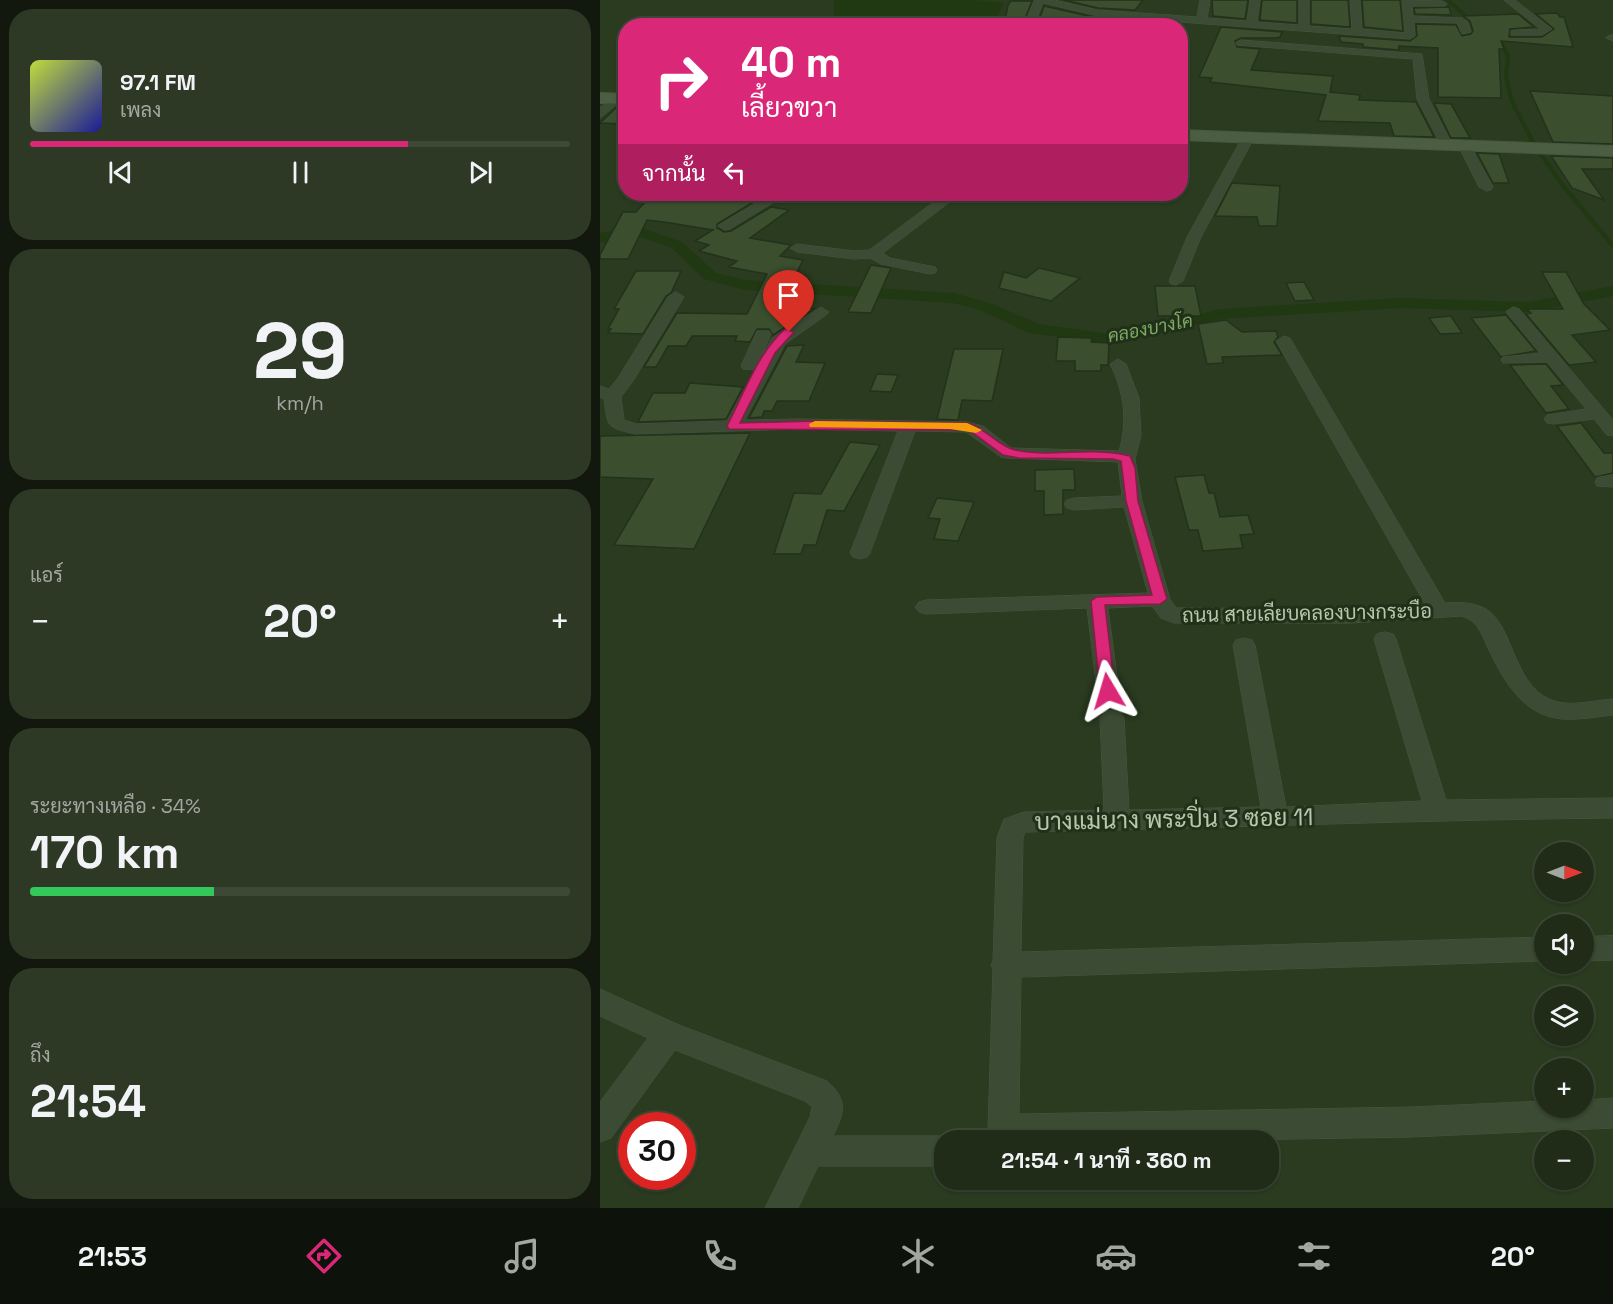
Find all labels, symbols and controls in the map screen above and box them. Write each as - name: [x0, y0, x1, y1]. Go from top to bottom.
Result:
- text: 40 m: [741, 36, 841, 89]
- icon: right: [642, 42, 720, 120]
- text: 97.1 FM: [120, 68, 196, 96]
- text: เลี้ยวขวา: [741, 90, 837, 125]
- text: เพลง: [120, 97, 161, 123]
- icon: previous: [104, 156, 137, 189]
- icon: pause: [284, 156, 317, 189]
- icon: next: [464, 156, 497, 189]
- icon: left: [718, 156, 751, 189]
- text: จากนั้น: [642, 159, 706, 187]
- pin: [763, 270, 814, 332]
- icon: arrive: [772, 279, 805, 312]
- text: 29: [253, 301, 347, 401]
- water label: คลองบางโค: [1105, 307, 1195, 348]
- text: km/h: [276, 390, 324, 416]
- text: แอร์: [30, 562, 63, 588]
- text: 20°: [263, 593, 337, 650]
- street label: ถนน สายเลียบคลองบางกระบือ: [1182, 597, 1432, 628]
- text: −: [30, 601, 50, 643]
- text: +: [550, 601, 570, 643]
- position arrow: [1076, 659, 1140, 723]
- text: ระยะทางเหลือ · 34%: [30, 793, 201, 819]
- street label: บางแม่นาง พระปิ่น 3 ซอย 11: [1034, 797, 1314, 837]
- text: 170 km: [30, 824, 180, 881]
- north arrow: [1534, 842, 1594, 902]
- map controls: [1534, 842, 1594, 1190]
- button: sound: [1534, 914, 1594, 974]
- button: layers: [1534, 986, 1594, 1046]
- text: ถึง: [30, 1042, 51, 1068]
- button: +: [1534, 1058, 1594, 1118]
- text: 21:54: [30, 1073, 146, 1130]
- speed limit sign: 30: [618, 1112, 696, 1190]
- button: −: [1534, 1130, 1594, 1190]
- text: 21:54 · 1 นาที · 360 m: [1001, 1146, 1212, 1174]
- icon: directions: [303, 1235, 345, 1277]
- icon: music: [501, 1235, 543, 1277]
- icon: phone: [699, 1235, 741, 1277]
- icon: climate: [897, 1235, 939, 1277]
- icon: car: [1095, 1235, 1137, 1277]
- icon: filters: [1293, 1235, 1335, 1277]
- text: 21:53: [78, 1239, 147, 1274]
- text: 20°: [1491, 1239, 1535, 1274]

